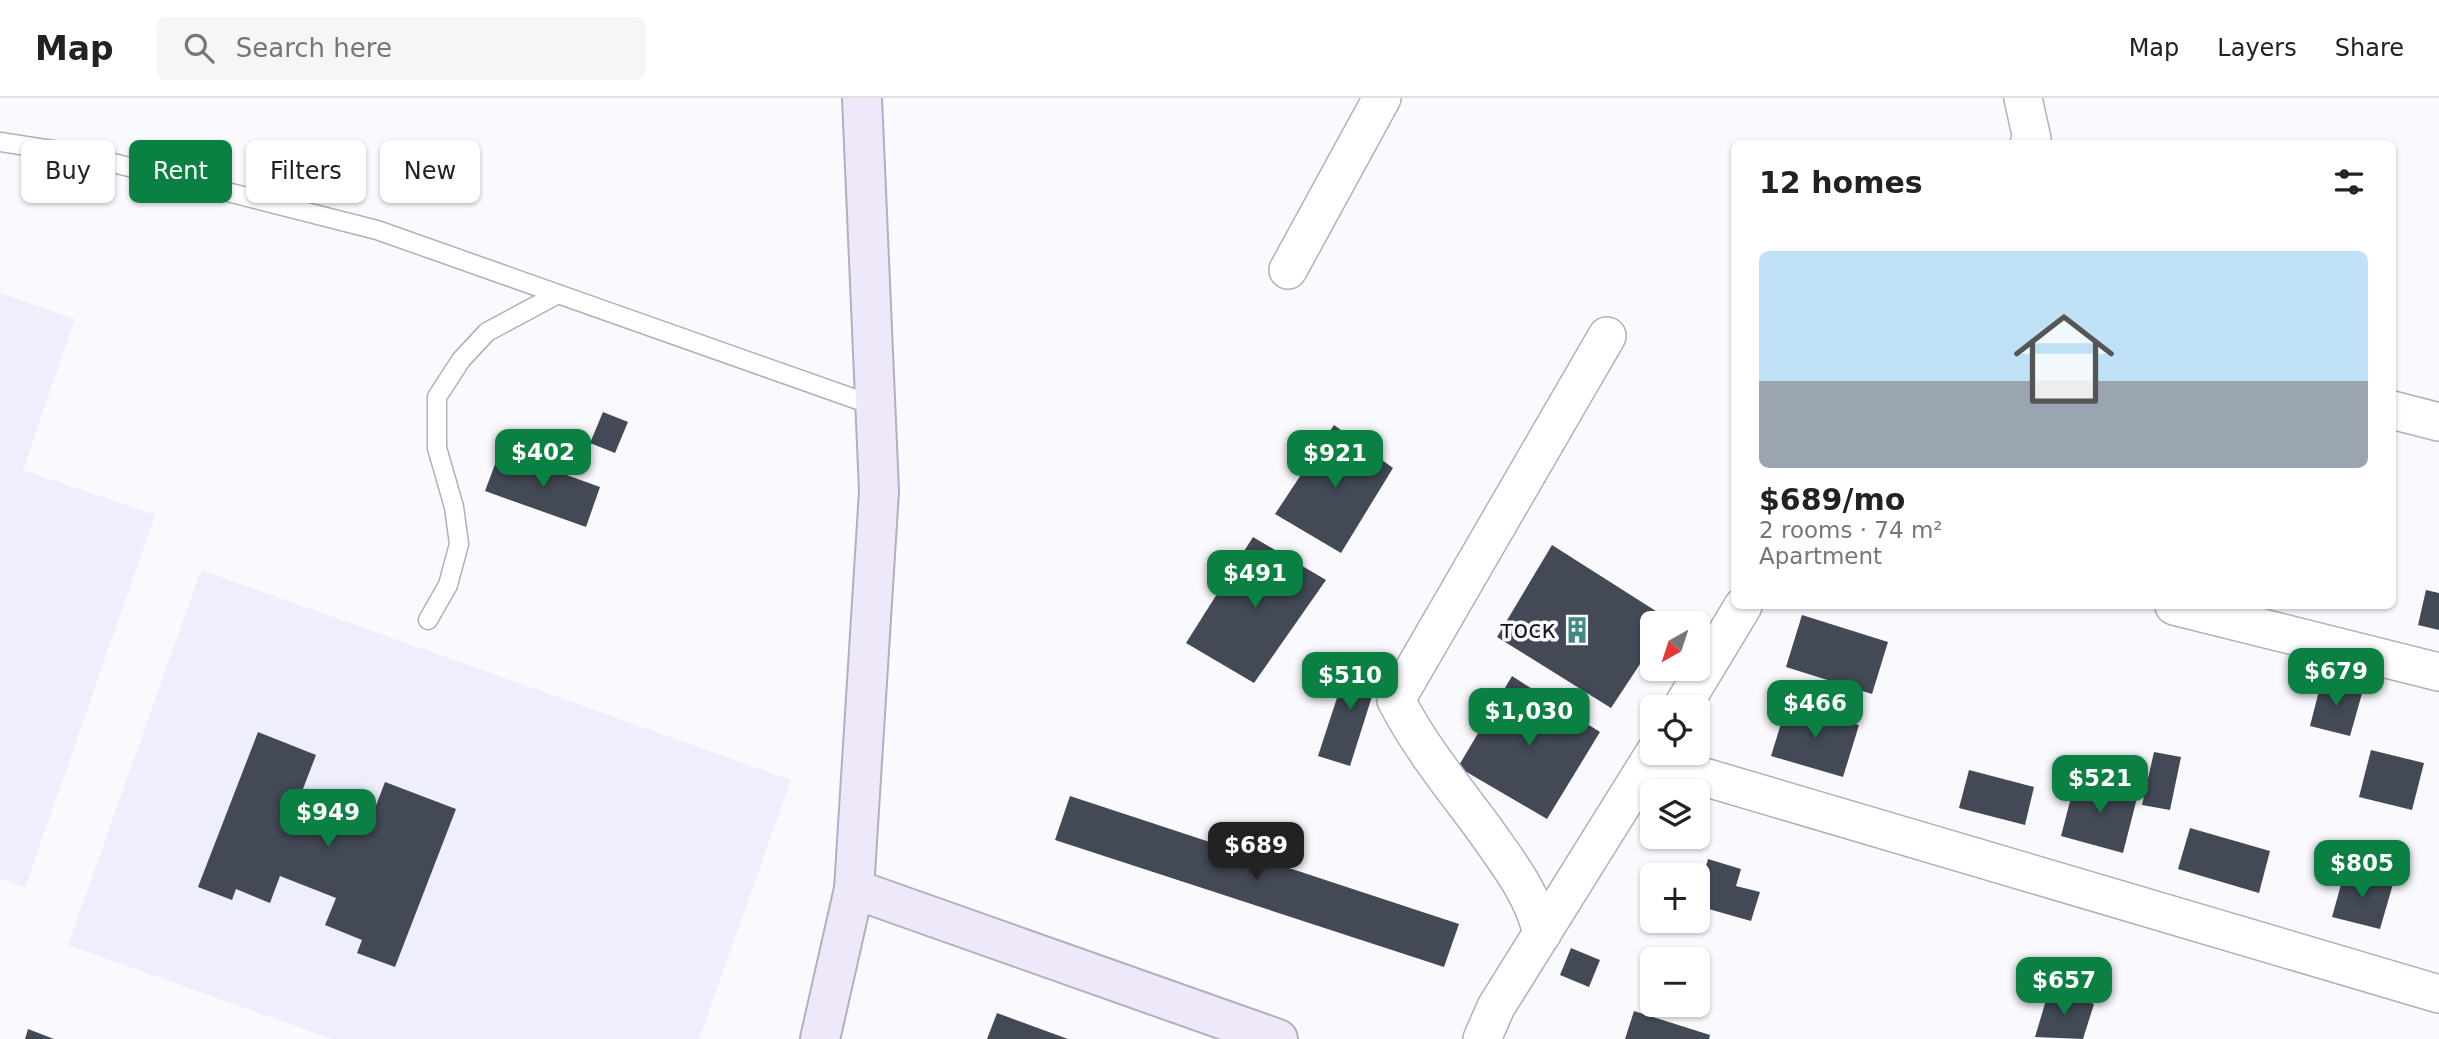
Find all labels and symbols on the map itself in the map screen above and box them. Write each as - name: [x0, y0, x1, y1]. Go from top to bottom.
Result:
- pin: $402: [502, 430, 584, 489]
- pin: $921: [1294, 430, 1376, 490]
- pin: $491: [1214, 550, 1296, 610]
- north arrow: [1640, 611, 1710, 681]
- building icon: тоск: [1562, 615, 1592, 645]
- place label: тоск: [1500, 616, 1556, 644]
- pin: $679: [2295, 648, 2377, 708]
- pin: $510: [1309, 652, 1391, 712]
- pin: $466: [1774, 680, 1856, 740]
- pin: $1,030: [1472, 688, 1586, 748]
- pin: $521: [2059, 756, 2141, 815]
- pin: $949: [287, 790, 369, 849]
- pin: $689: [1215, 822, 1297, 882]
- pin: $805: [2321, 840, 2403, 900]
- pin: $657: [2023, 958, 2105, 1017]

